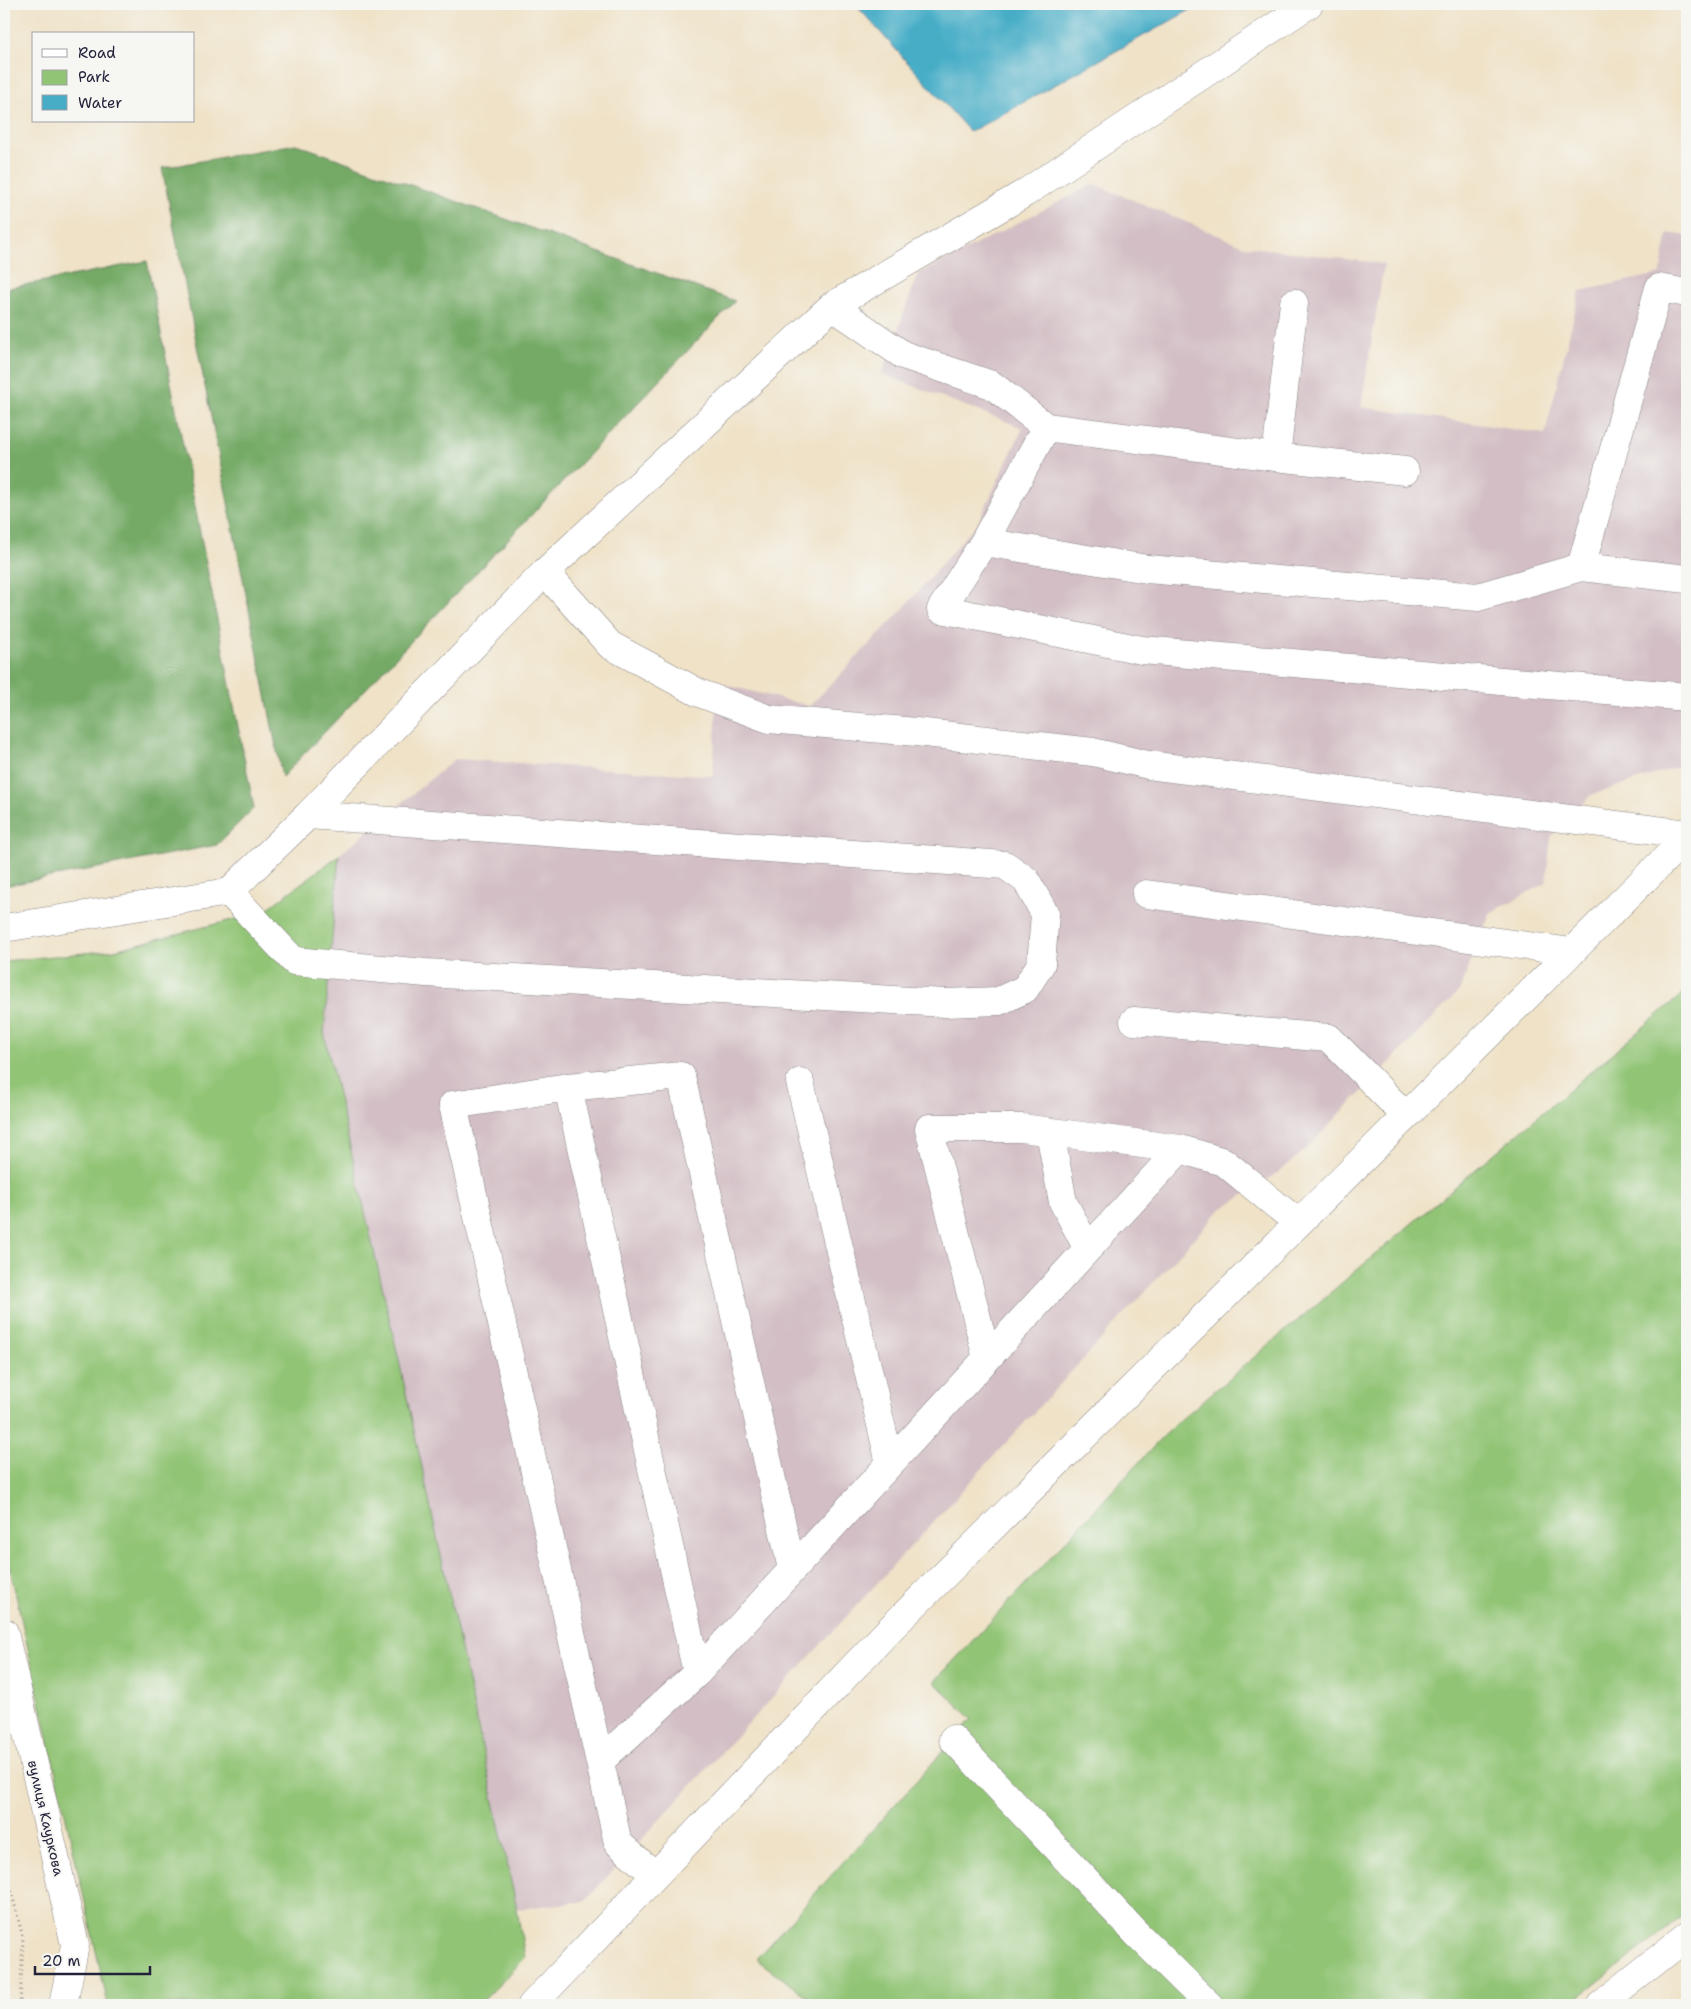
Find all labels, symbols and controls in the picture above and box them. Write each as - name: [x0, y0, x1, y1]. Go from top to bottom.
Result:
- legend: [32, 32, 195, 122]
- text: Road: [78, 43, 116, 63]
- text: Park: [78, 67, 110, 87]
- text: Water: [78, 93, 122, 113]
- street label: вулиця Кауркова: [24, 1758, 68, 1878]
- scale bar: [35, 1944, 150, 1976]
- text: 20 m: [42, 1951, 81, 1971]

